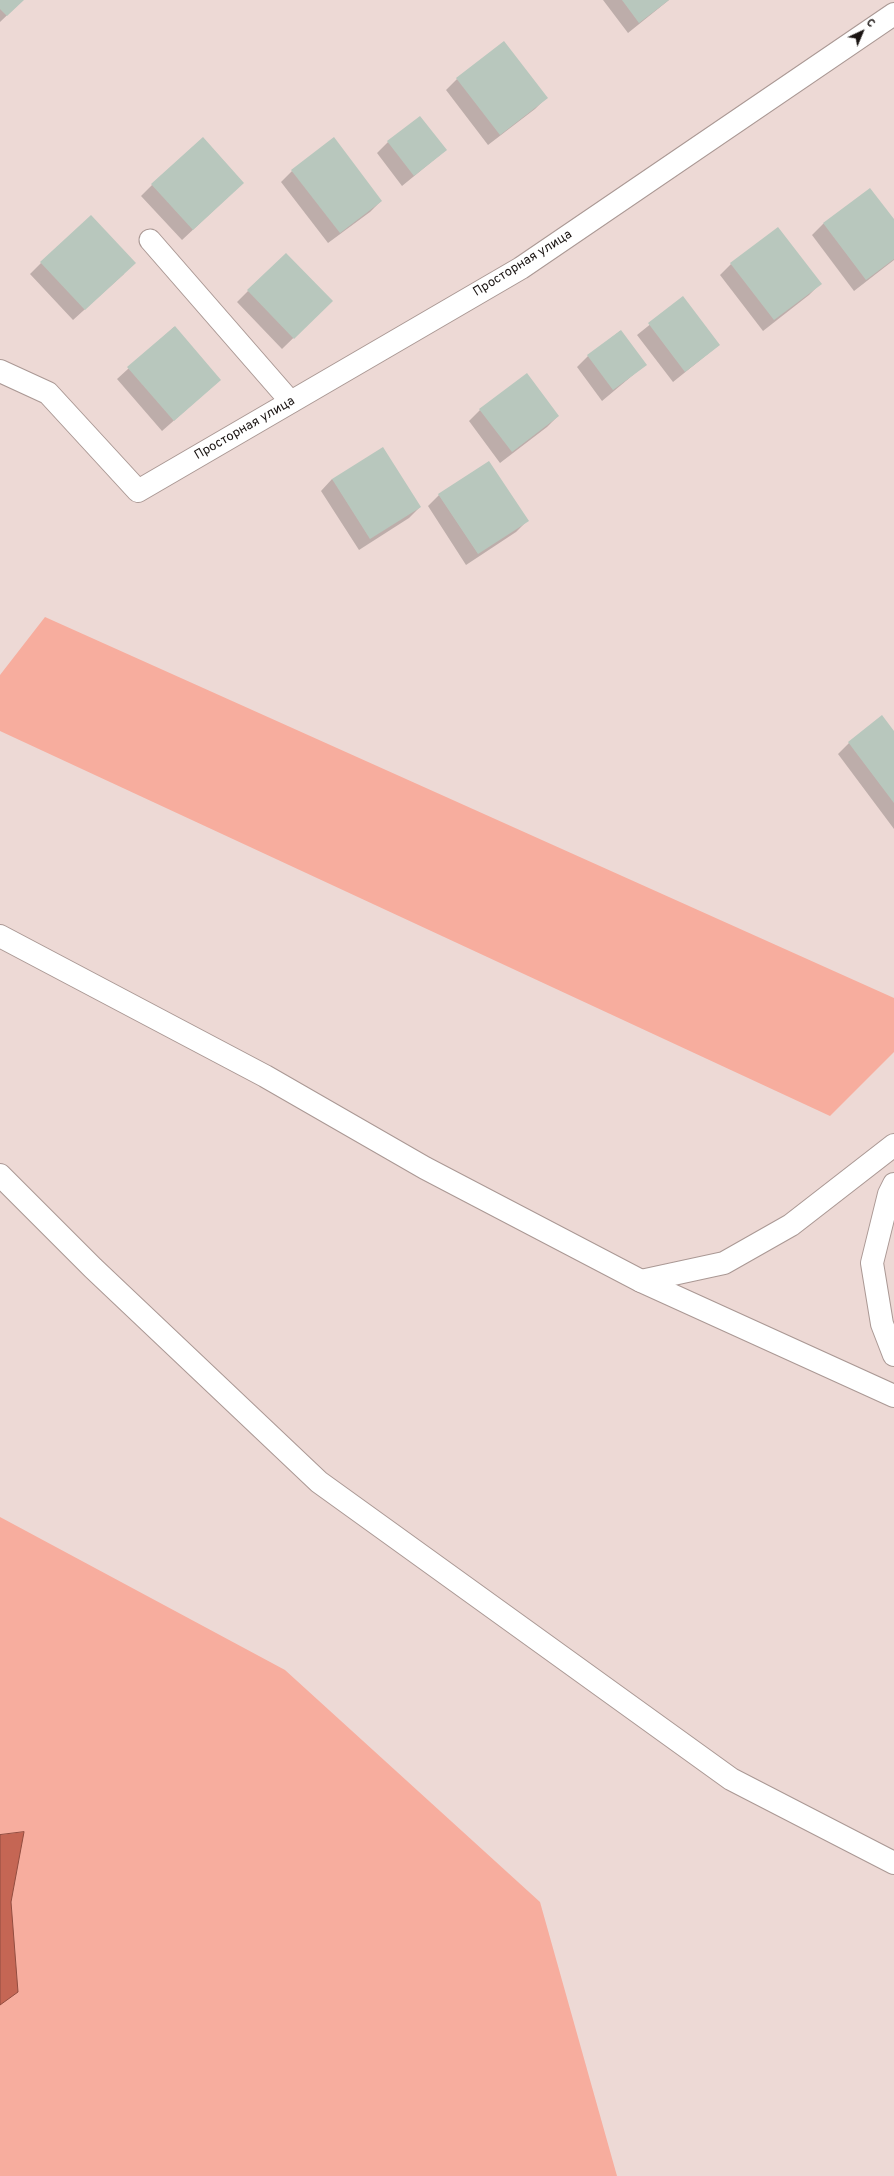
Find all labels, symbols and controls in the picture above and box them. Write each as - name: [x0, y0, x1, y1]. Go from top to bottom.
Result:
- north arrow: [842, 12, 882, 52]
- text: С: [863, 16, 878, 31]
- street label: Просторная улица: [471, 227, 575, 301]
- street label: Просторная улица: [192, 394, 298, 464]

